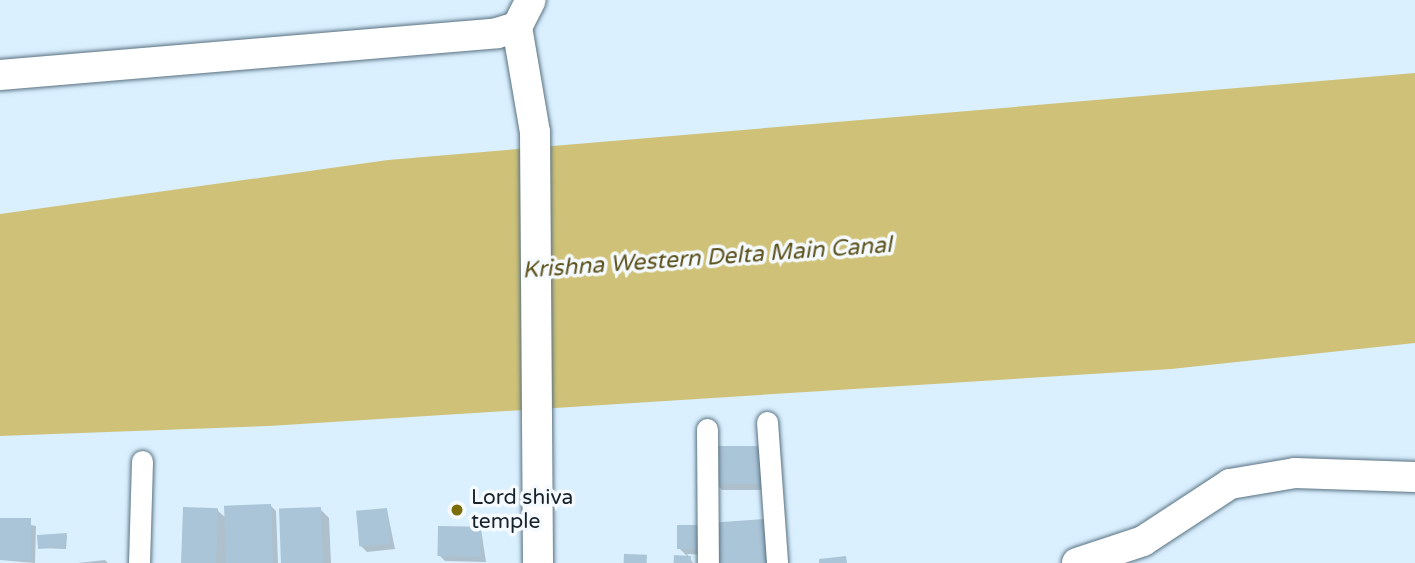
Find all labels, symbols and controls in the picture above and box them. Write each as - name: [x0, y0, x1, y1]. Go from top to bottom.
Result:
- water label: Krishna Western Delta Main Canal: [521, 231, 893, 285]
- place label: Lord shiva temple: [471, 485, 573, 535]
- marker: Lord shiva temple: [449, 502, 465, 518]

